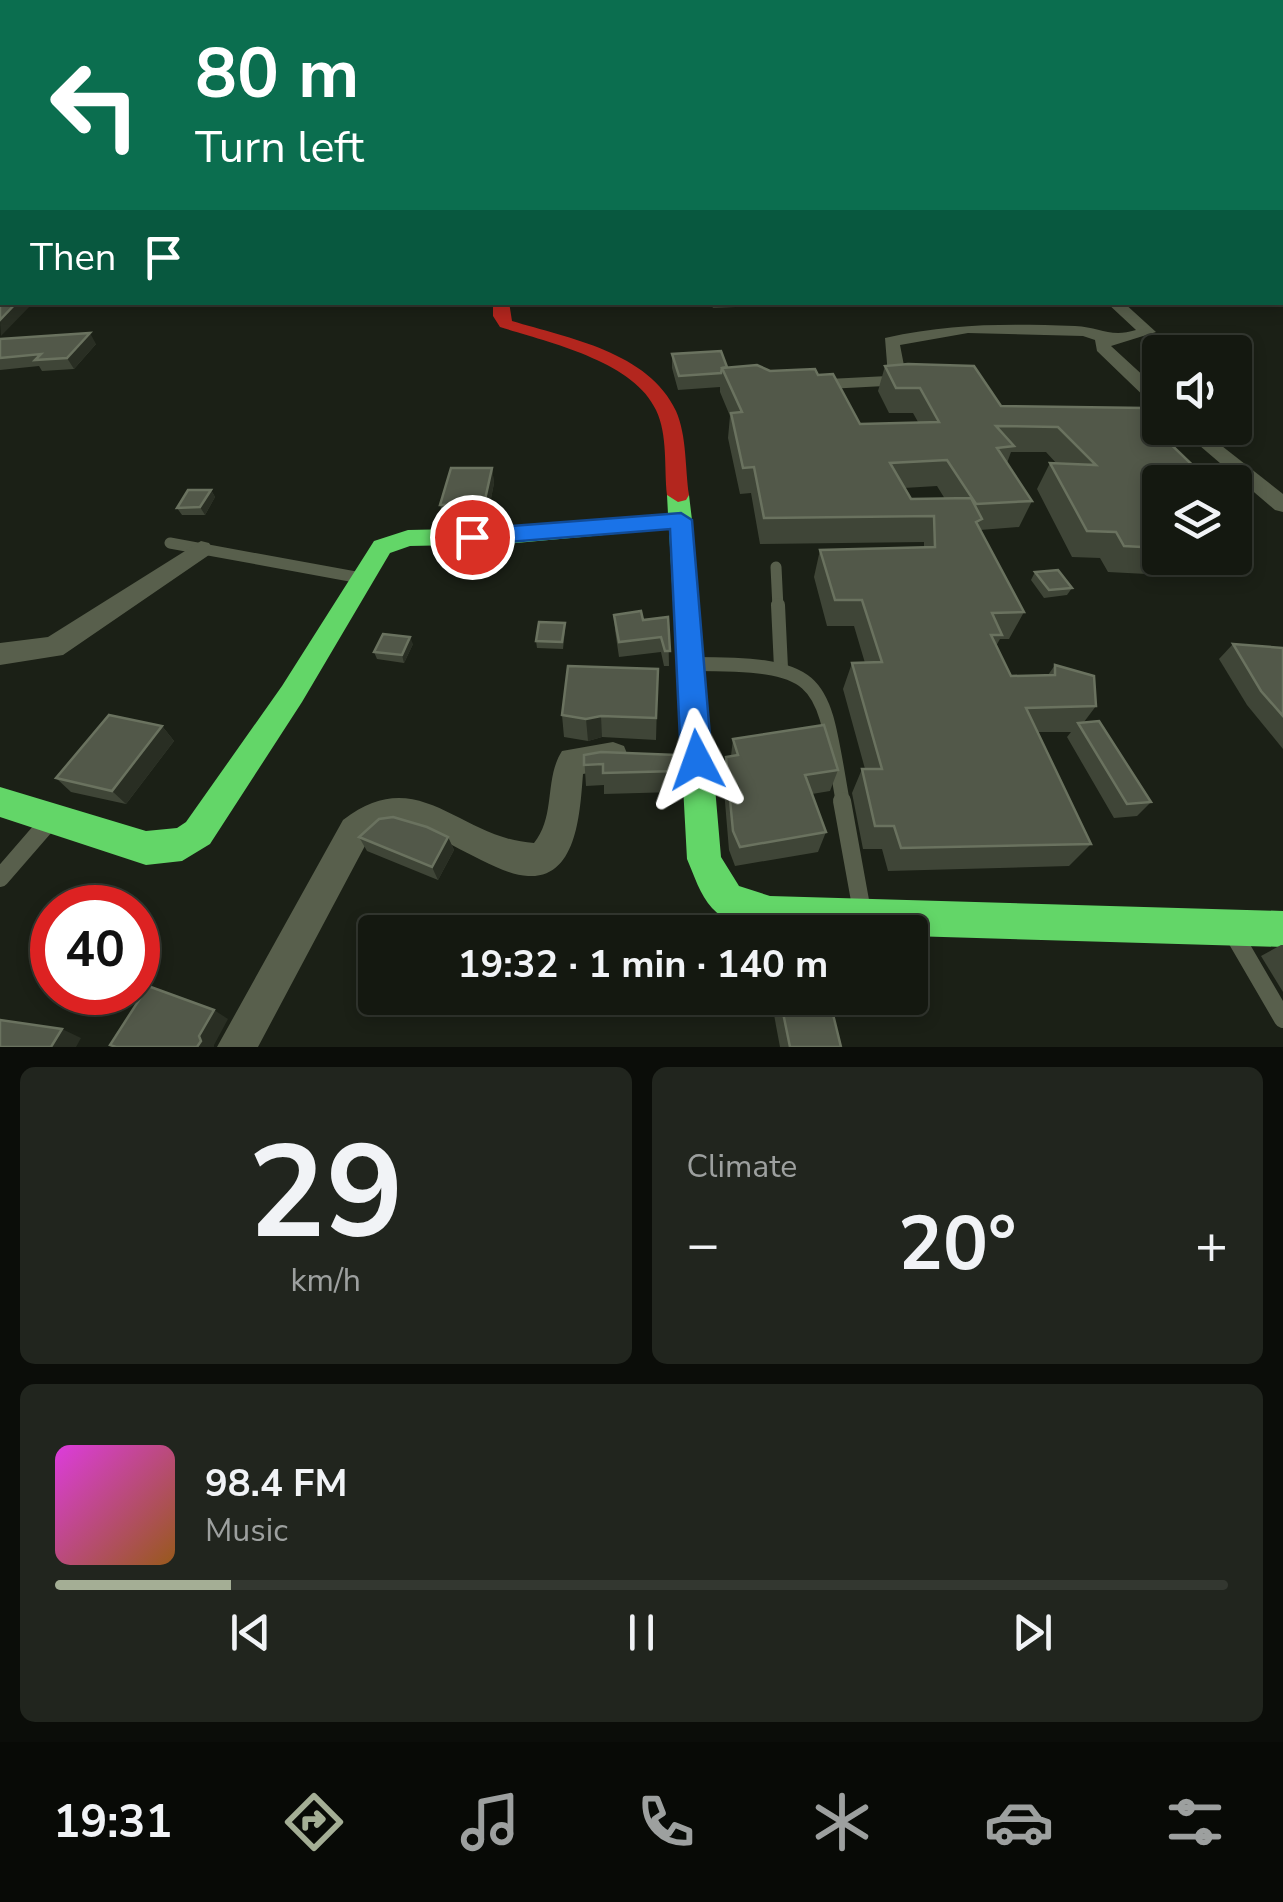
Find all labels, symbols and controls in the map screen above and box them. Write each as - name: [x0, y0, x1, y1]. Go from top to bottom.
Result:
- text: 80 m: [195, 26, 359, 122]
- icon: left: [30, 40, 160, 170]
- text: Turn left: [195, 117, 364, 178]
- icon: arrive: [136, 230, 191, 285]
- text: Then: [30, 232, 116, 283]
- map controls: [1142, 335, 1252, 575]
- button: sound: [1142, 335, 1252, 445]
- button: layers: [1142, 465, 1252, 575]
- pin: [430, 495, 515, 580]
- icon: arrive: [445, 510, 500, 565]
- position arrow: [645, 708, 749, 812]
- speed limit sign: 40: [30, 885, 160, 1015]
- text: 19:32 · 1 min · 140 m: [458, 939, 828, 990]
- text: 29: [248, 1105, 404, 1282]
- text: Climate: [687, 1145, 797, 1188]
- text: 20°: [898, 1193, 1016, 1295]
- text: −: [687, 1207, 720, 1282]
- text: +: [1195, 1207, 1228, 1282]
- text: km/h: [290, 1259, 361, 1302]
- text: 98.4 FM: [205, 1458, 347, 1509]
- text: Music: [205, 1509, 288, 1552]
- icon: previous: [223, 1605, 278, 1660]
- icon: pause: [614, 1605, 669, 1660]
- icon: next: [1005, 1605, 1060, 1660]
- icon: directions: [279, 1787, 349, 1857]
- icon: music: [455, 1787, 525, 1857]
- icon: phone: [631, 1787, 701, 1857]
- icon: climate: [807, 1787, 877, 1857]
- icon: car: [984, 1787, 1054, 1857]
- icon: filters: [1160, 1787, 1230, 1857]
- text: 19:31: [53, 1792, 172, 1853]

